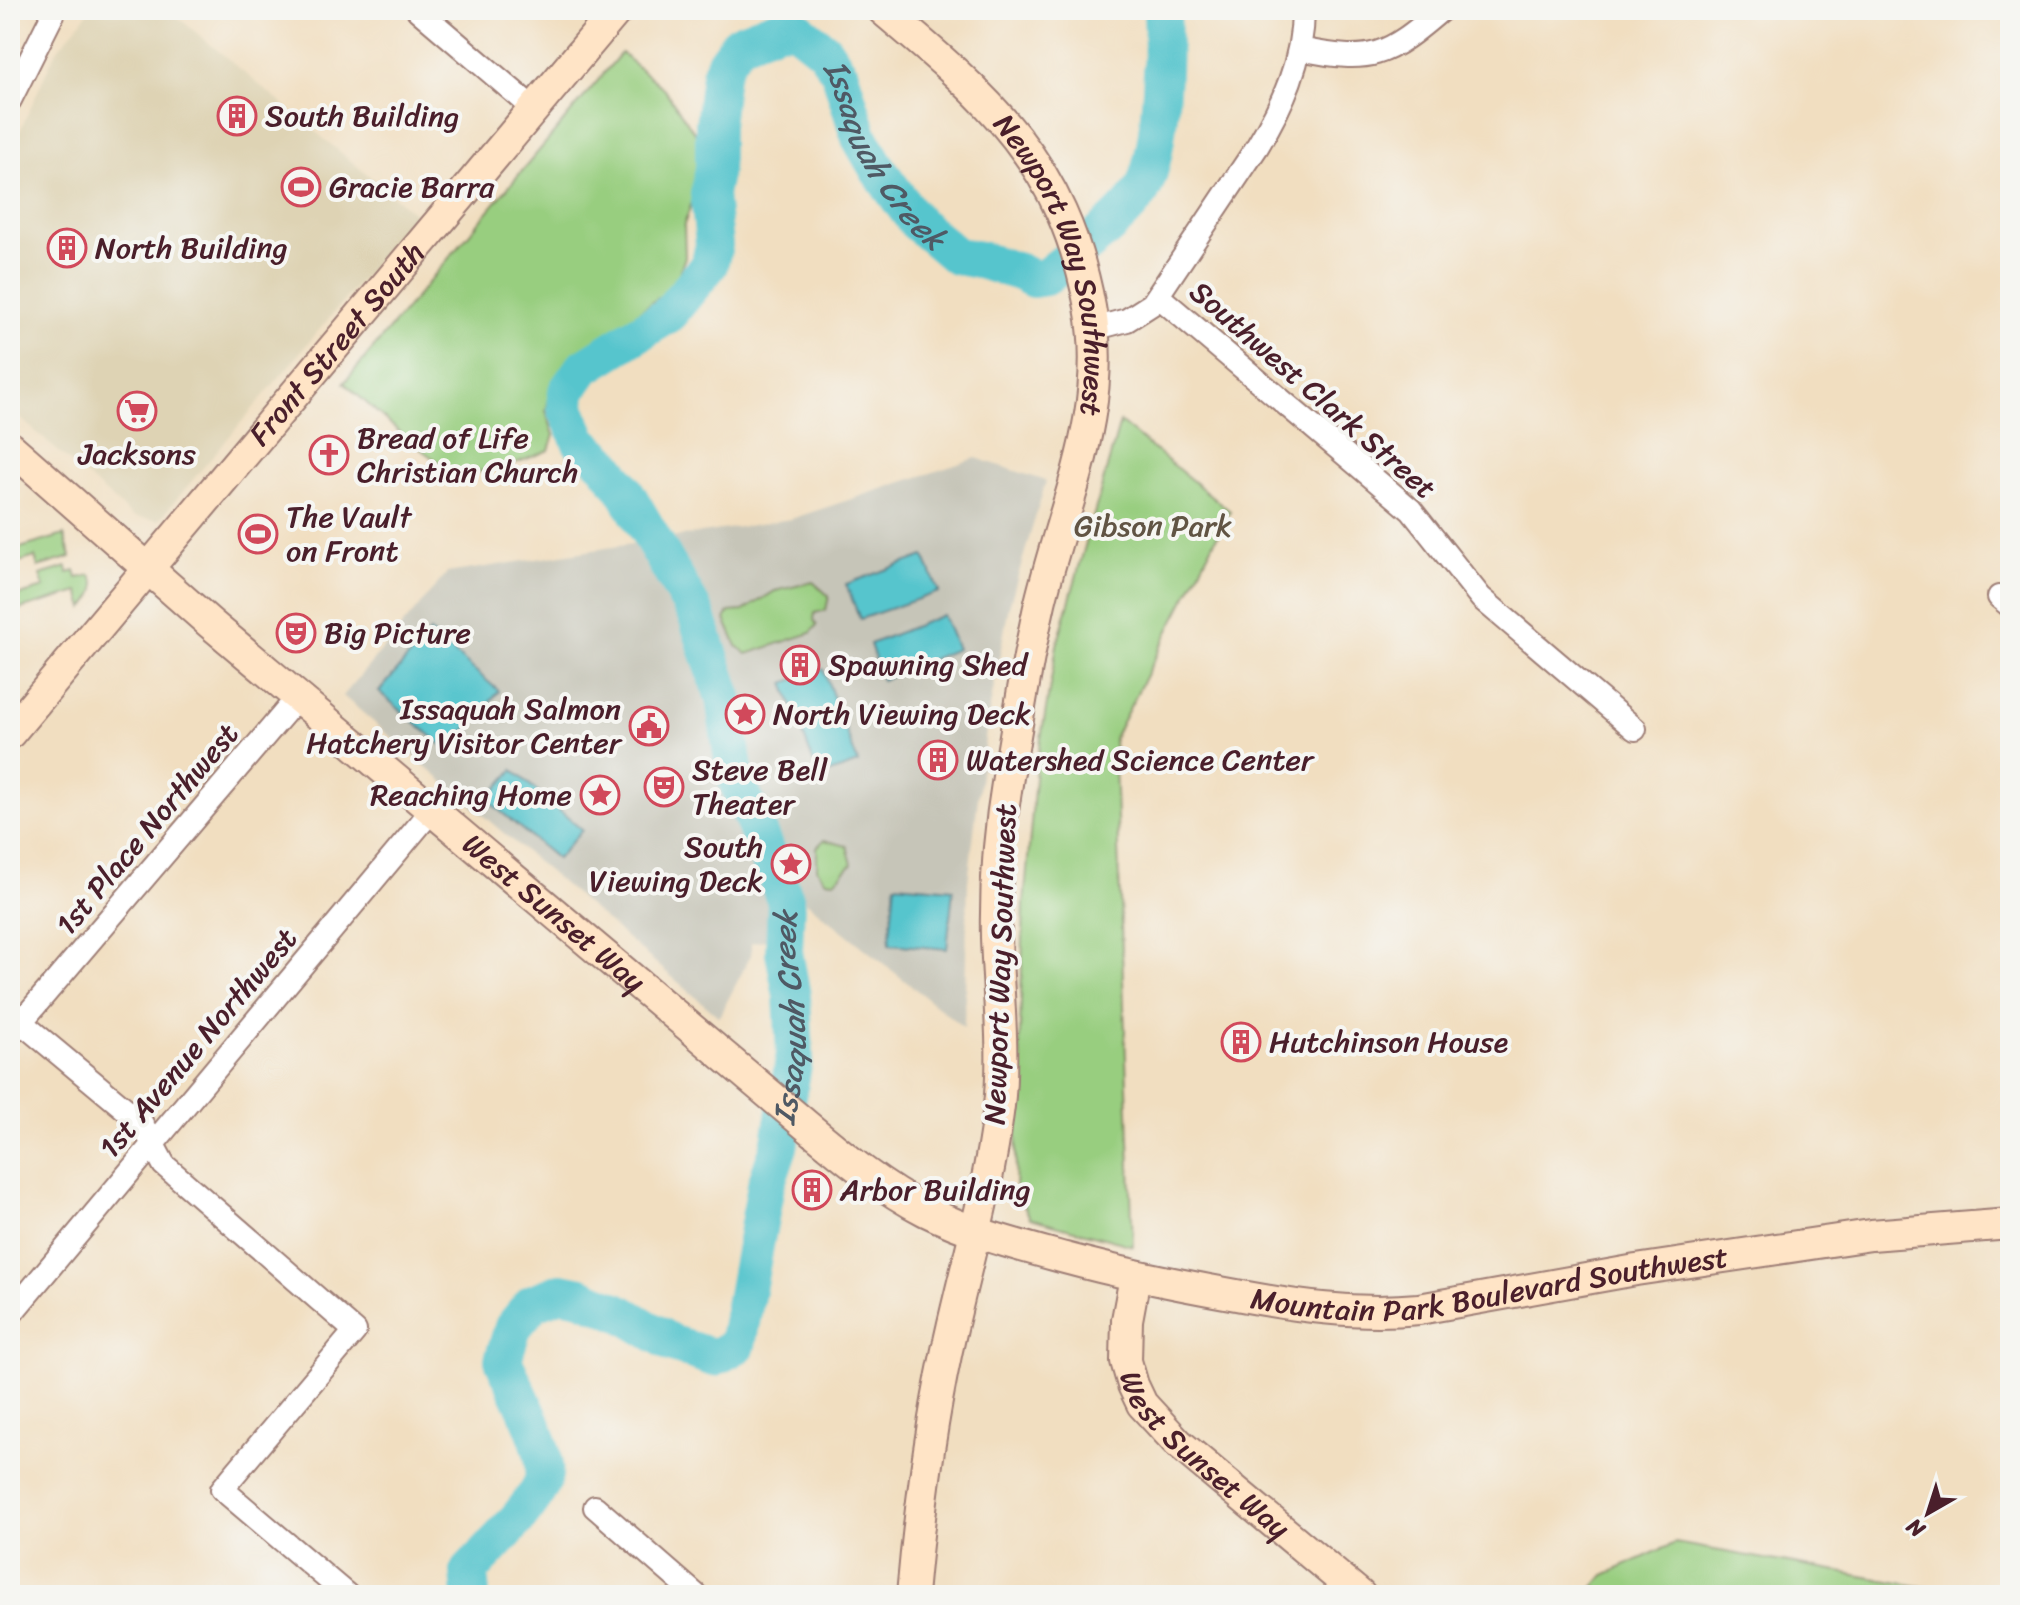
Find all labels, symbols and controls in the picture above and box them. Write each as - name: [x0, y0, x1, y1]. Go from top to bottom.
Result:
- water label: Issaquah Creek: [808, 46, 961, 267]
- place label: South Building: [265, 89, 459, 143]
- building icon: South Building: [216, 95, 258, 137]
- street label: Newport Way Southwest: [979, 100, 1122, 420]
- place label: Gracie Barra: [329, 160, 495, 214]
- sports icon: Gracie Barra: [280, 166, 322, 208]
- place label: North Building: [95, 221, 288, 275]
- building icon: North Building: [46, 227, 88, 269]
- street label: Front Street South: [234, 229, 439, 458]
- street label: Southwest Clark Street: [1177, 266, 1449, 514]
- supermarket icon: Jacksons: [116, 390, 158, 432]
- place label: Bread of Life Christian Church: [357, 411, 578, 499]
- place label: Jacksons: [77, 427, 196, 481]
- church icon: Bread of Life Christian Church: [308, 434, 350, 476]
- place label: The Vault on Front: [286, 490, 413, 578]
- park label: Gibson Park: [1074, 499, 1232, 553]
- sports icon: The Vault on Front: [237, 513, 279, 555]
- place label: Big Picture: [324, 606, 471, 660]
- theatre icon: Big Picture: [275, 612, 317, 654]
- place label: Spawning Shed: [828, 638, 1029, 692]
- building icon: Spawning Shed: [779, 644, 821, 686]
- place label: Issaquah Salmon Hatchery Visitor Center: [306, 682, 623, 770]
- place label: North Viewing Deck: [773, 687, 1031, 741]
- place icon: North Viewing Deck: [724, 693, 766, 735]
- public building icon: Issaquah Salmon Hatchery Visitor Center: [628, 705, 670, 747]
- street label: 1st Place Northwest: [41, 710, 253, 948]
- place label: Watershed Science Center: [966, 733, 1315, 787]
- building icon: Watershed Science Center: [917, 739, 959, 781]
- place label: Steve Bell Theater: [692, 743, 829, 831]
- theatre icon: Steve Bell Theater: [643, 766, 685, 808]
- place label: Reaching Home: [370, 768, 572, 822]
- place icon: Reaching Home: [579, 774, 621, 816]
- street label: Newport Way Southwest: [967, 802, 1033, 1126]
- street label: West Sunset Way: [449, 819, 659, 1007]
- place label: South Viewing Deck: [589, 820, 763, 908]
- place icon: South Viewing Deck: [770, 843, 812, 885]
- water label: Issaquah Creek: [755, 907, 825, 1129]
- street label: 1st Avenue Northwest: [84, 915, 312, 1171]
- place label: Hutchinson House: [1269, 1015, 1508, 1069]
- building icon: Hutchinson House: [1220, 1021, 1262, 1063]
- place label: Arbor Building: [839, 1163, 1031, 1217]
- building icon: Arbor Building: [791, 1169, 833, 1211]
- street label: Mountain Park Boulevard Southwest: [1247, 1230, 1732, 1338]
- street label: West Sunset Way: [1103, 1365, 1303, 1554]
- north arrow: [1888, 1473, 1968, 1553]
- text: N: [1897, 1508, 1935, 1549]

